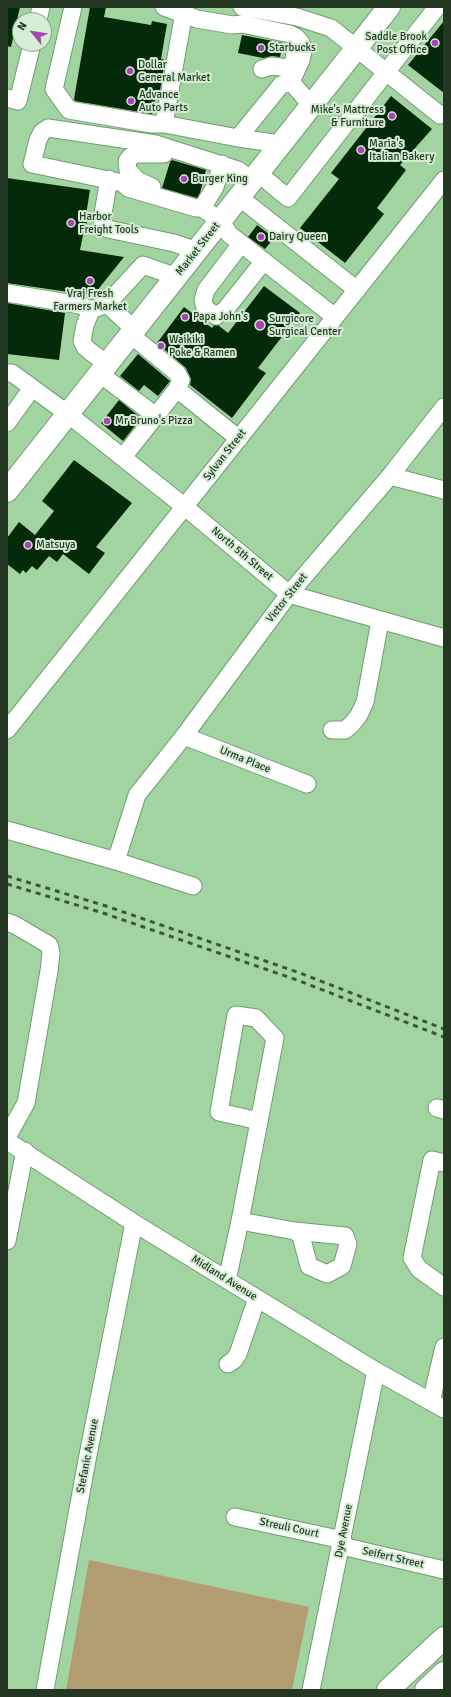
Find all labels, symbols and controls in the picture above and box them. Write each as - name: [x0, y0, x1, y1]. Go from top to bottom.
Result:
- north arrow: [12, 12, 52, 52]
- text: N: [14, 20, 30, 33]
- place label: Saddle Brook Post Office: [365, 30, 427, 56]
- marker: Saddle Brook Post Office: [430, 38, 440, 48]
- place label: Starbucks: [269, 41, 316, 55]
- marker: Starbucks: [256, 43, 266, 53]
- place label: Dollar General Market: [138, 58, 210, 84]
- marker: Dollar General Market: [125, 66, 135, 76]
- place label: Advance Auto Parts: [139, 88, 188, 114]
- marker: Advance Auto Parts: [126, 96, 136, 106]
- place label: Mike's Mattress & Furniture: [311, 103, 384, 129]
- marker: Mike's Mattress & Furniture: [387, 111, 397, 121]
- place label: Maria's Italian Bakery: [369, 137, 434, 163]
- marker: Maria's Italian Bakery: [356, 145, 366, 155]
- place label: Burger King: [192, 172, 248, 186]
- marker: Burger King: [179, 174, 189, 184]
- place label: Harbor Freight Tools: [79, 210, 139, 236]
- marker: Harbor Freight Tools: [66, 218, 76, 228]
- street label: Market Street: [173, 220, 223, 278]
- place label: Dairy Queen: [269, 230, 327, 244]
- marker: Dairy Queen: [256, 232, 266, 242]
- marker: Vraj Fresh Farmers Market: [85, 276, 95, 286]
- place label: Vraj Fresh Farmers Market: [53, 287, 127, 313]
- place label: Papa John's: [193, 310, 248, 324]
- marker: Papa John's: [180, 312, 190, 322]
- place label: Surgicore Surgical Center: [269, 312, 342, 338]
- marker: Surgicore Surgical Center: [254, 319, 266, 331]
- place label: Waikiki Poke & Ramen: [169, 333, 236, 359]
- marker: Waikiki Poke & Ramen: [156, 341, 166, 351]
- place label: Mr Bruno's Pizza: [115, 414, 193, 428]
- marker: Mr Bruno's Pizza: [102, 416, 112, 426]
- street label: Sylvan Street: [201, 427, 249, 483]
- street label: North 5th Street: [208, 524, 276, 584]
- place label: Matsuya: [36, 538, 76, 552]
- marker: Matsuya: [23, 540, 33, 550]
- street label: Victor Street: [264, 571, 310, 625]
- street label: Urma Place: [218, 744, 272, 776]
- street label: Midland Avenue: [189, 1252, 259, 1304]
- street label: Stefanic Avenue: [74, 1418, 102, 1494]
- street label: Dye Avenue: [332, 1503, 356, 1559]
- street label: Streuli Court: [258, 1515, 320, 1541]
- street label: Seifert Street: [361, 1545, 425, 1571]

